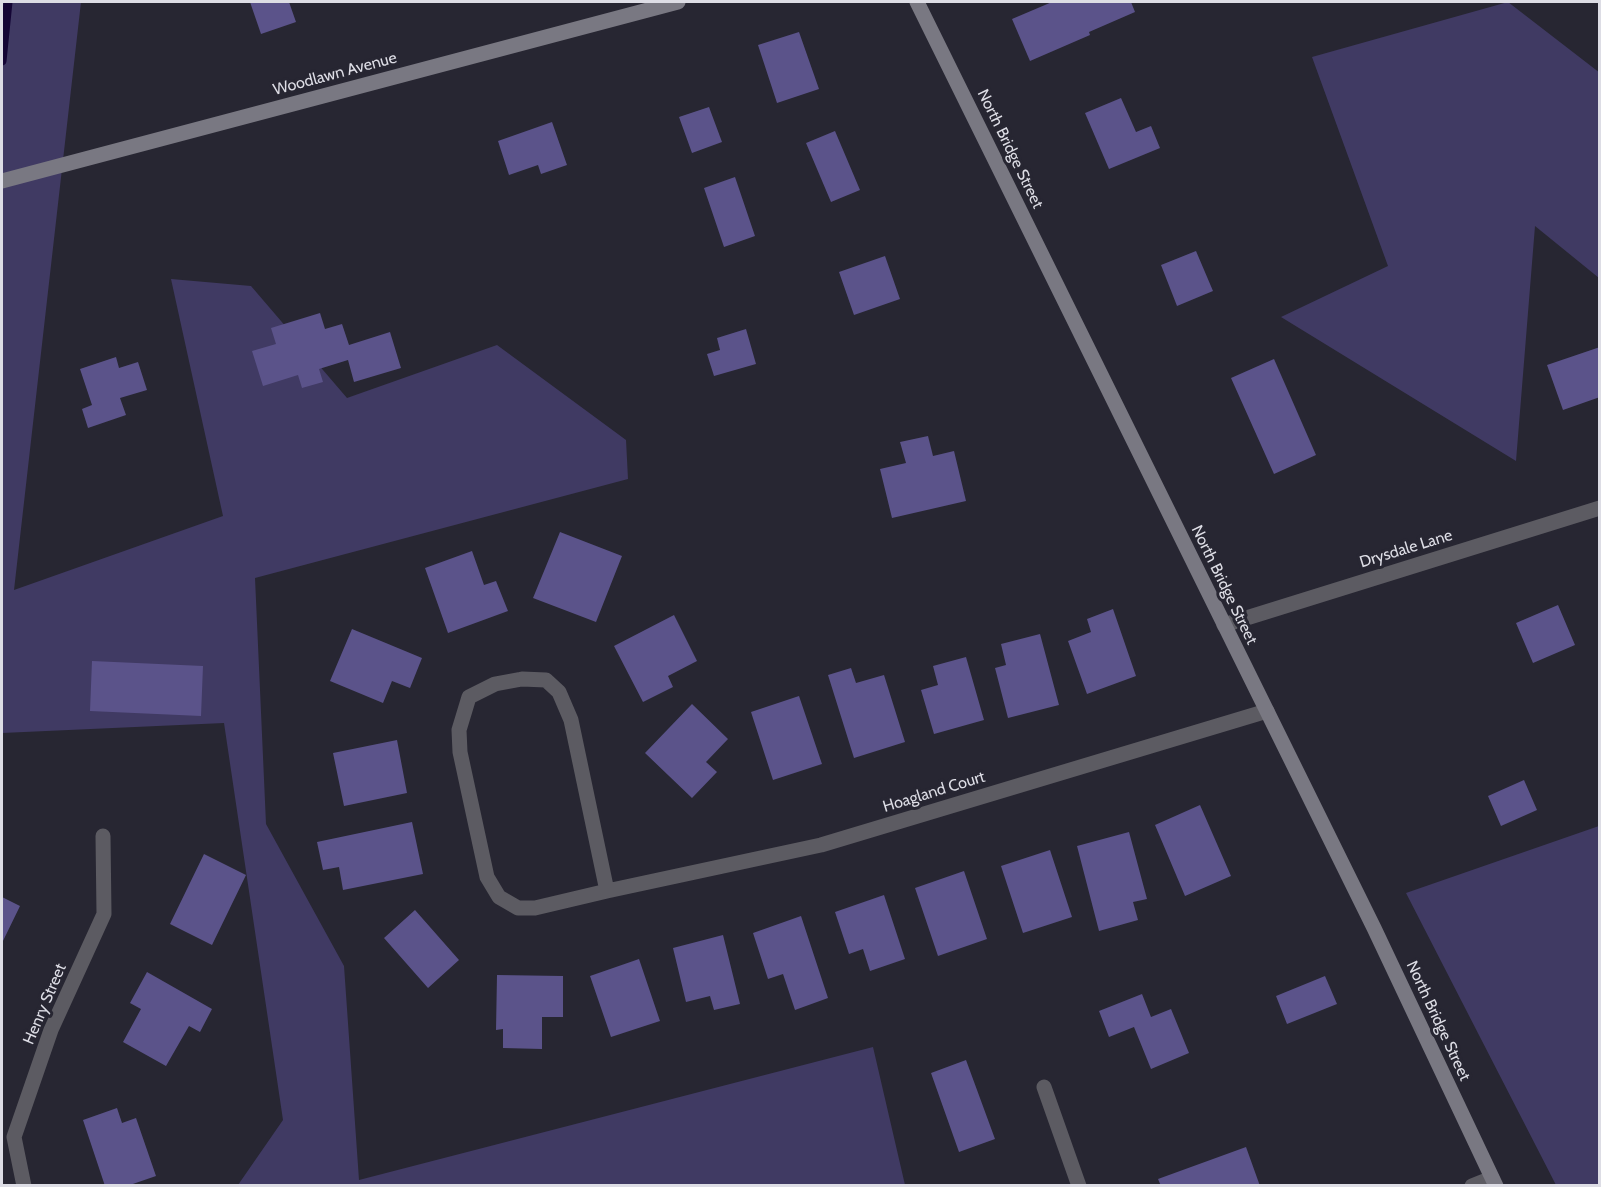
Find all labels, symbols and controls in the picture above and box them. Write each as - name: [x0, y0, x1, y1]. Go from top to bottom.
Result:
- street label: Woodlawn Avenue: [271, 48, 399, 100]
- street label: North Bridge Street: [973, 86, 1047, 212]
- street label: North Bridge Street: [1187, 522, 1261, 648]
- street label: Drysdale Lane: [1357, 526, 1455, 572]
- street label: Hoagland Court: [881, 767, 987, 817]
- street label: North Bridge Street: [1402, 958, 1474, 1084]
- street label: Henry Street: [19, 961, 71, 1047]

